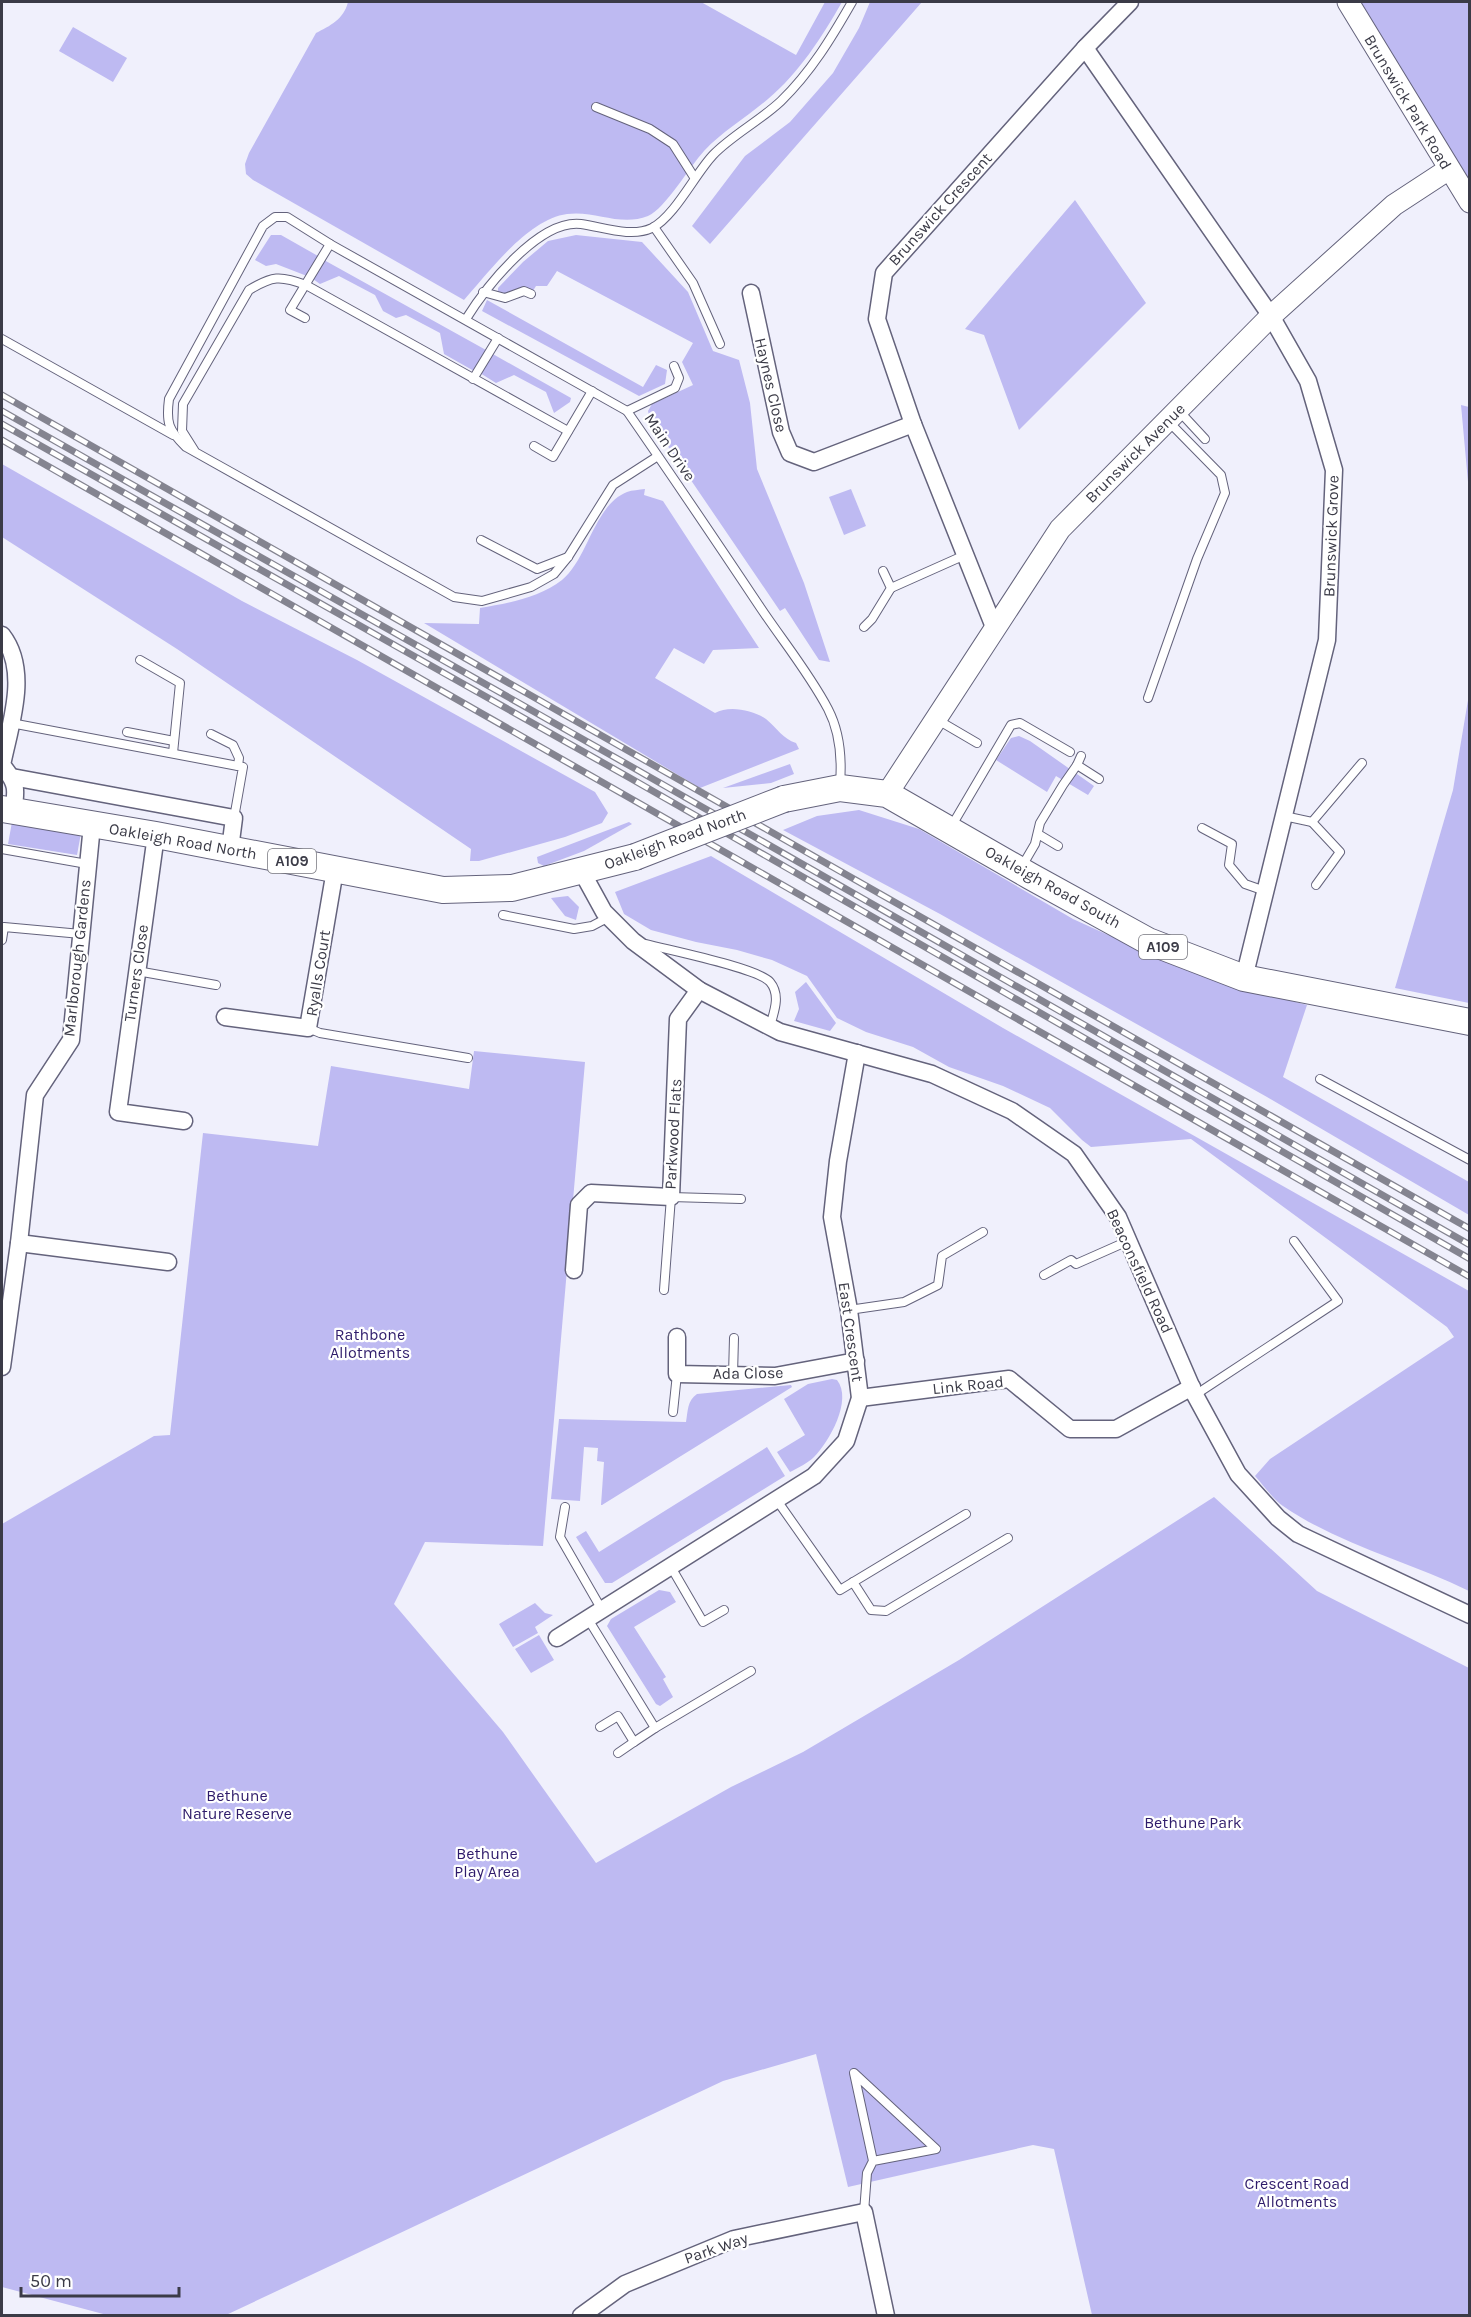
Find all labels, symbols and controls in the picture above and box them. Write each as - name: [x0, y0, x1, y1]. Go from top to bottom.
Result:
- street label: Brunswick Park Road: [1360, 31, 1456, 173]
- street label: Brunswick Crescent: [884, 149, 996, 269]
- street label: Haynes Close: [751, 336, 791, 434]
- street label: Brunswick Avenue: [1081, 399, 1189, 507]
- street label: Main Drive: [640, 409, 700, 485]
- street label: Brunswick Grove: [1319, 475, 1343, 597]
- street label: Oakleigh Road North: [601, 804, 749, 874]
- street label: Oakleigh Road North: [108, 819, 258, 863]
- street label: Oakleigh Road South: [982, 842, 1124, 932]
- road number: A109: [268, 849, 316, 873]
- street label: Marlborough Gardens: [59, 878, 95, 1038]
- street label: Turners Close: [120, 923, 152, 1023]
- street label: Ryalls Court: [302, 928, 334, 1018]
- road number: A109: [1139, 935, 1187, 959]
- street label: Parkwood Flats: [661, 1078, 685, 1190]
- street label: Beaconsfield Road: [1103, 1206, 1177, 1336]
- street label: East Crescent: [835, 1281, 867, 1383]
- park label: Rathbone Allotments: [330, 1325, 410, 1362]
- street label: Ada Close: [712, 1363, 784, 1383]
- street label: Link Road: [931, 1372, 1005, 1398]
- park label: Bethune Nature Reserve: [182, 1786, 292, 1823]
- park label: Bethune Park: [1144, 1813, 1242, 1832]
- park label: Bethune Play Area: [454, 1844, 520, 1881]
- park label: Crescent Road Allotments: [1245, 2174, 1350, 2211]
- street label: Park Way: [682, 2228, 751, 2268]
- scale bar: [21, 2260, 178, 2298]
- text: 50 m: [30, 2270, 72, 2292]

